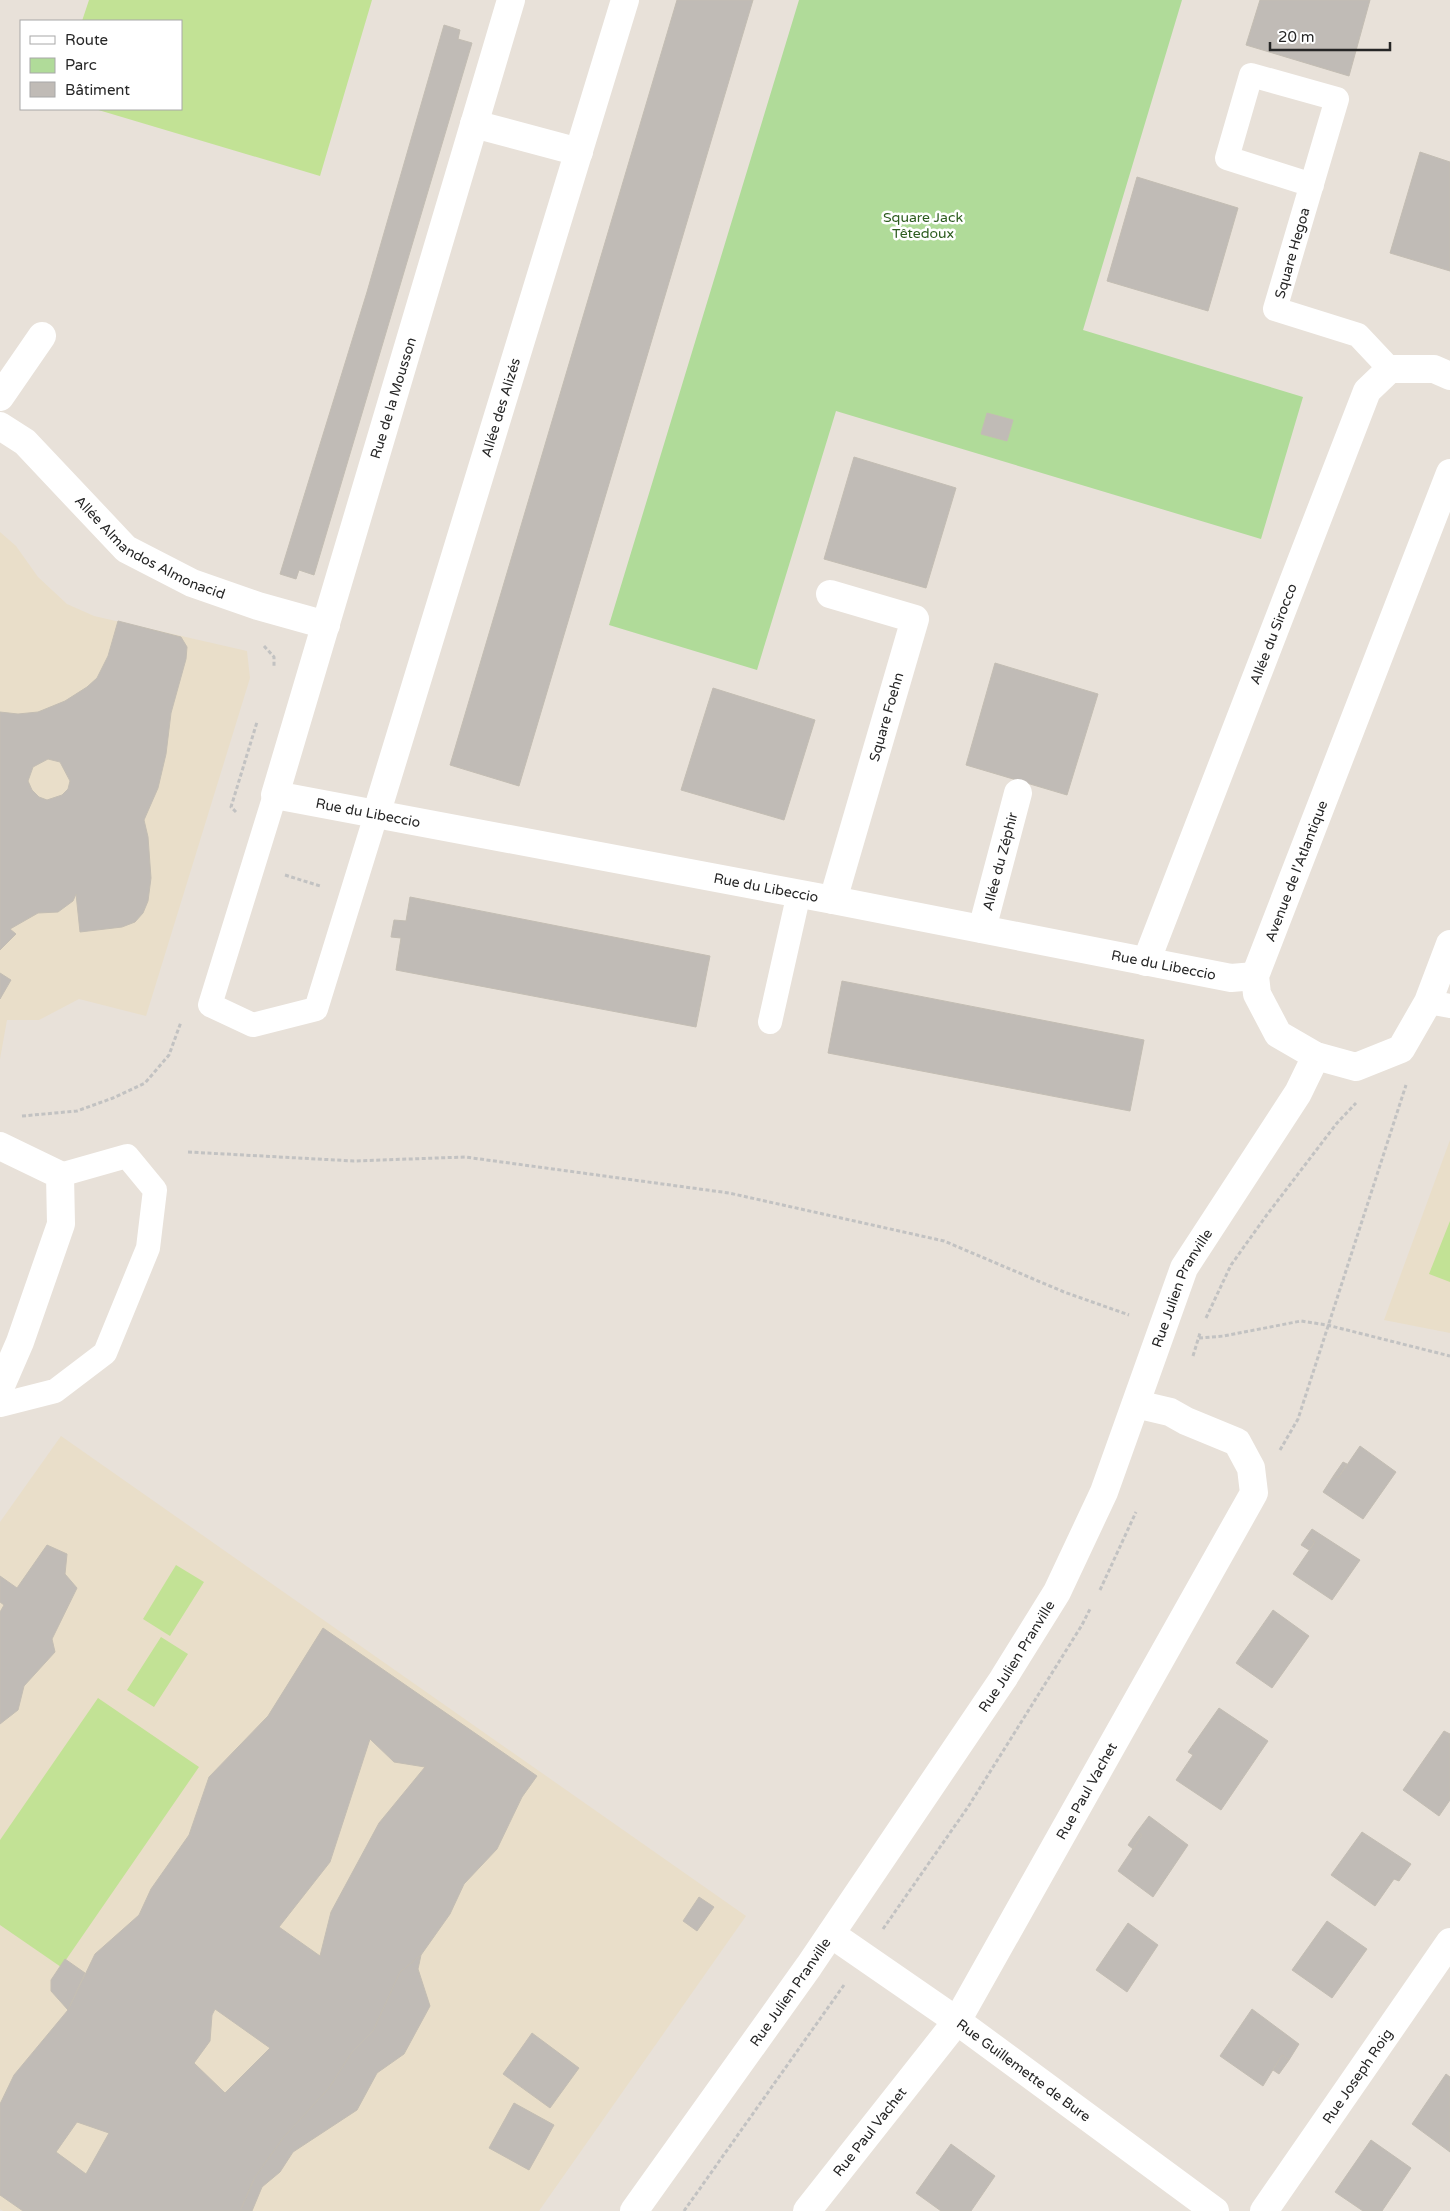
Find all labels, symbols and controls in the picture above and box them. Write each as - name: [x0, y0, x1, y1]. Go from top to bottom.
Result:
- legend: [20, 20, 182, 110]
- scale bar: [1270, 20, 1390, 52]
- text: 20 m: [1278, 28, 1315, 46]
- text: Route: [65, 31, 108, 49]
- text: Parc: [65, 56, 97, 74]
- text: Bâtiment: [65, 81, 130, 99]
- street label: Square Hegoa: [1271, 206, 1314, 301]
- park label: Square Jack Têtedoux: [883, 209, 963, 242]
- street label: Rue de la Mousson: [367, 335, 420, 461]
- street label: Allée des Alizés: [478, 356, 524, 460]
- street label: Allée Almandos Almonacid: [71, 492, 227, 603]
- street label: Allée du Sirocco: [1246, 581, 1301, 687]
- street label: Square Foehn: [866, 671, 907, 764]
- street label: Rue du Libeccio: [314, 795, 422, 831]
- street label: Avenue de l'Atlantique: [1262, 798, 1331, 944]
- street label: Allée du Zéphir: [979, 810, 1022, 912]
- street label: Rue du Libeccio: [712, 870, 820, 906]
- street label: Rue du Libeccio: [1110, 947, 1217, 984]
- street label: Rue Julien Pranville: [1148, 1226, 1216, 1350]
- street label: Rue Julien Pranville: [975, 1597, 1059, 1716]
- street label: Rue Paul Vachet: [1053, 1739, 1121, 1843]
- street label: Rue Julien Pranville: [746, 1935, 835, 2050]
- street label: Rue Guillemette de Bure: [953, 2016, 1094, 2126]
- street label: Rue Joseph Roig: [1319, 2026, 1396, 2127]
- street label: Rue Paul Vachet: [830, 2084, 911, 2180]

